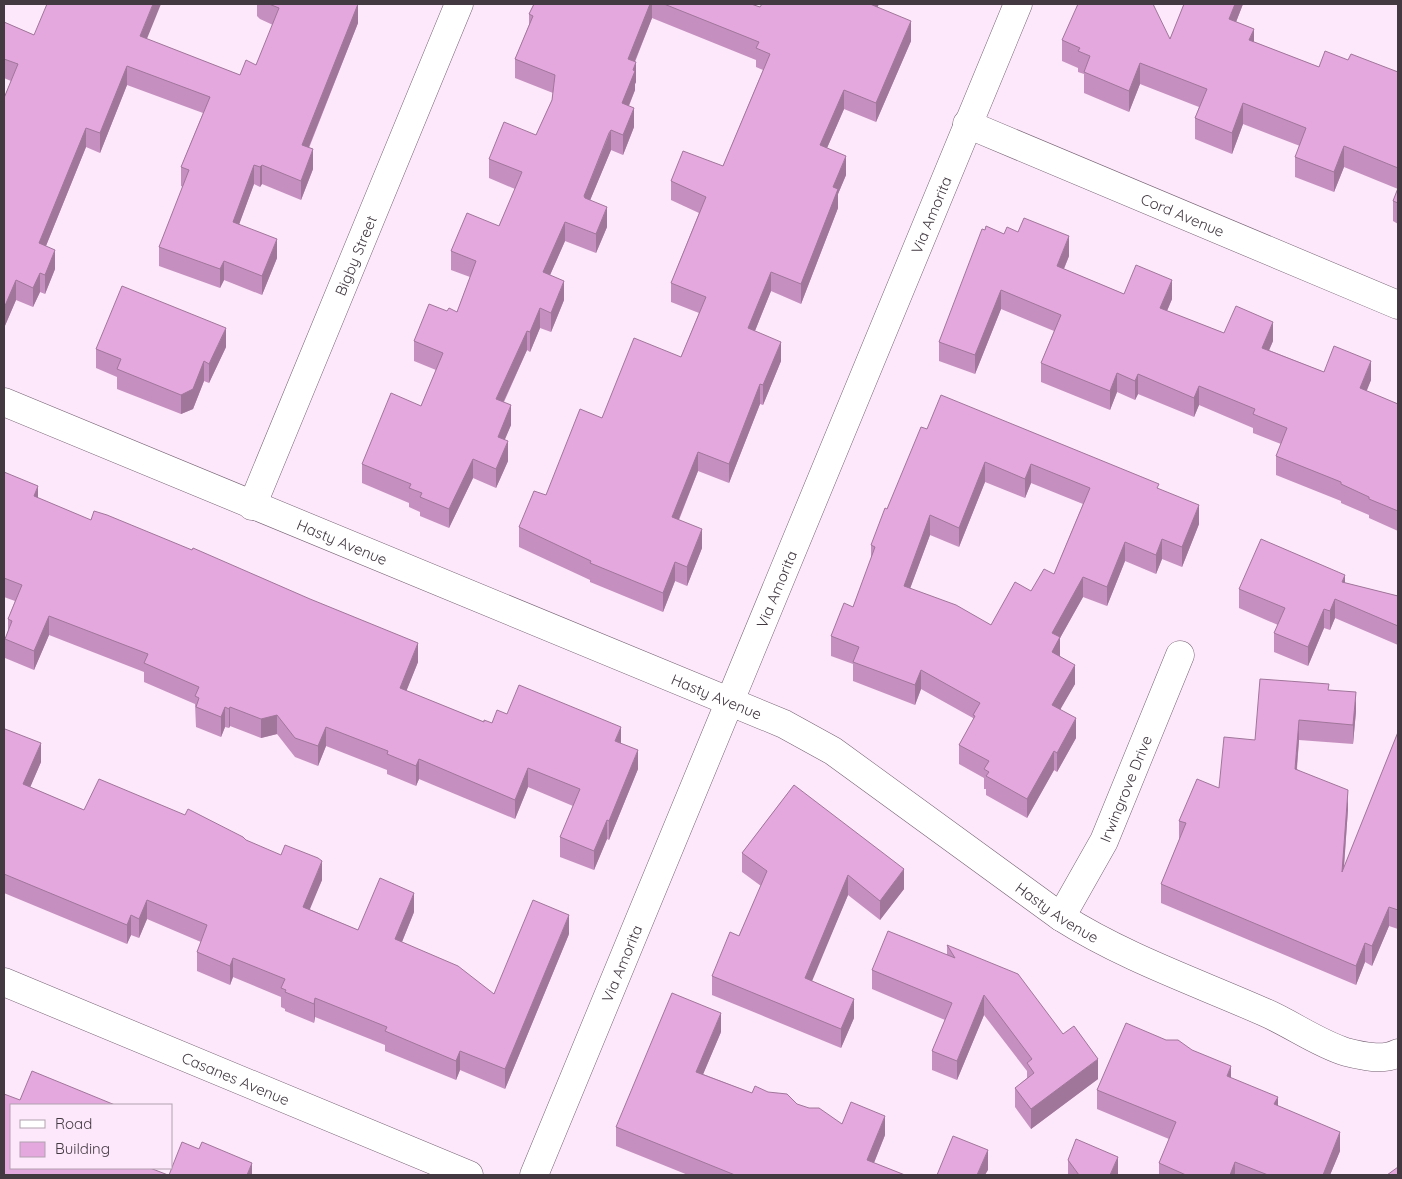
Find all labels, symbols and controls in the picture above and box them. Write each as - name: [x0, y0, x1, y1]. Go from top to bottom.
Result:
- street label: Via Amorita: [906, 173, 955, 256]
- street label: Cord Avenue: [1138, 189, 1227, 241]
- street label: Bigby Street: [330, 212, 380, 298]
- street label: Hasty Avenue: [294, 515, 390, 569]
- street label: Via Amorita: [752, 548, 801, 631]
- street label: Hasty Avenue: [669, 669, 765, 723]
- street label: Irwingrove Drive: [1095, 732, 1156, 845]
- street label: Hasty Avenue: [1012, 878, 1102, 947]
- street label: Via Amorita: [597, 922, 646, 1005]
- street label: Casanes Avenue: [179, 1047, 292, 1109]
- legend: [10, 1104, 172, 1169]
- text: Road: [55, 1114, 92, 1133]
- text: Building: [55, 1139, 110, 1158]

